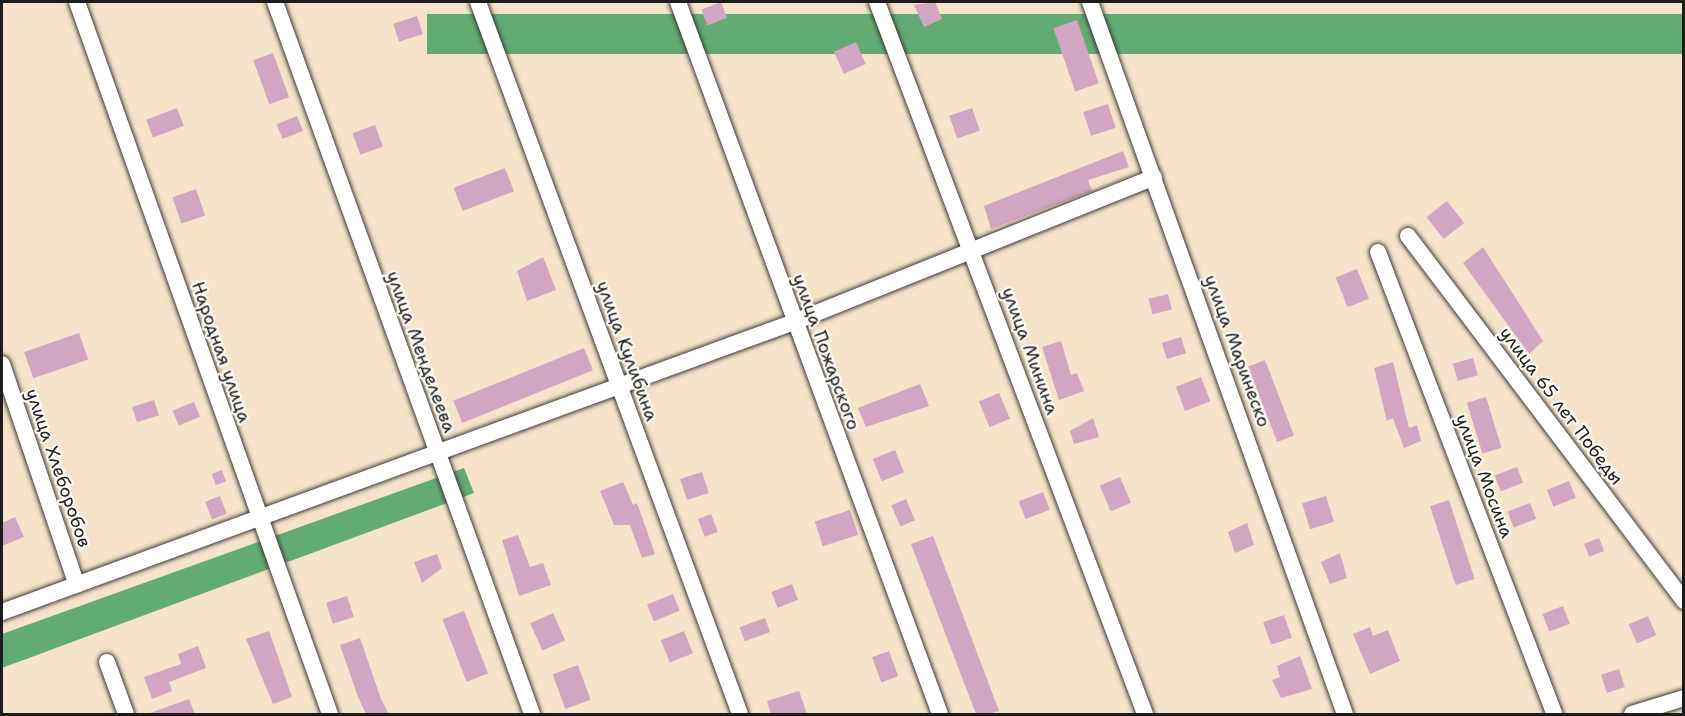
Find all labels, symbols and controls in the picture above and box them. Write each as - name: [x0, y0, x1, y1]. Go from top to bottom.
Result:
- street label: улица Менделеева: [382, 268, 460, 436]
- street label: улица Пожарского: [788, 271, 864, 433]
- street label: улица Маринеско: [1199, 272, 1275, 430]
- street label: улица Кулибина: [592, 278, 662, 424]
- street label: Народная улица: [187, 279, 255, 425]
- street label: улица Минина: [997, 284, 1063, 418]
- street label: улица 65 лет Победы: [1495, 323, 1627, 489]
- street label: улица Хлеборобов: [21, 386, 95, 550]
- street label: улица Мосина: [1450, 411, 1518, 541]

